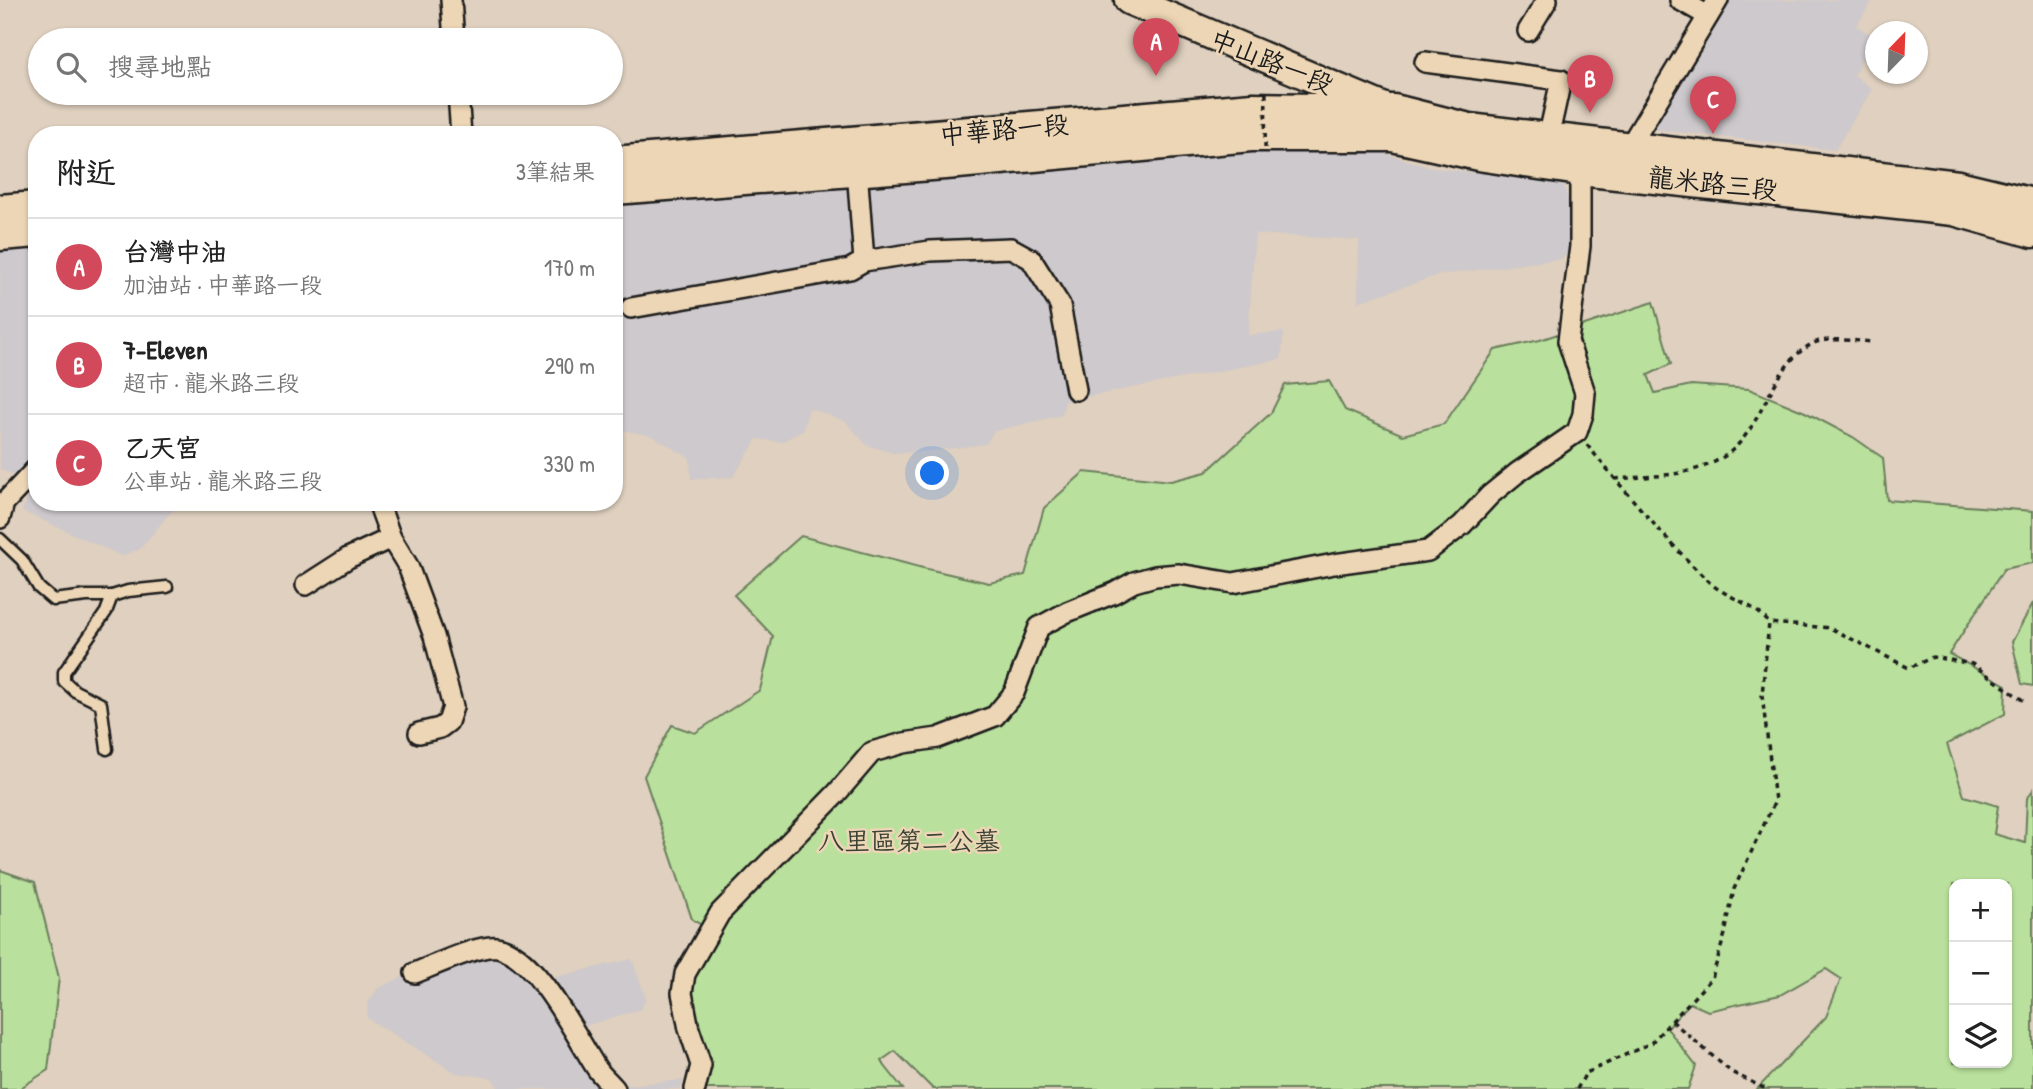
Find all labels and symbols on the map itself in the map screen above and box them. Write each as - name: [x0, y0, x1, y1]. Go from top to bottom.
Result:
- pin: A: [1133, 18, 1179, 76]
- street label: 中山路一段: [1205, 20, 1339, 102]
- north arrow: [1865, 21, 1928, 84]
- pin: B: [1567, 55, 1613, 113]
- pin: C: [1690, 76, 1736, 134]
- street label: 中華路一段: [938, 106, 1070, 152]
- street label: 龍米路三段: [1647, 159, 1779, 207]
- your location: [915, 456, 949, 490]
- park label: 八里區第二公墓: [818, 823, 1000, 858]

